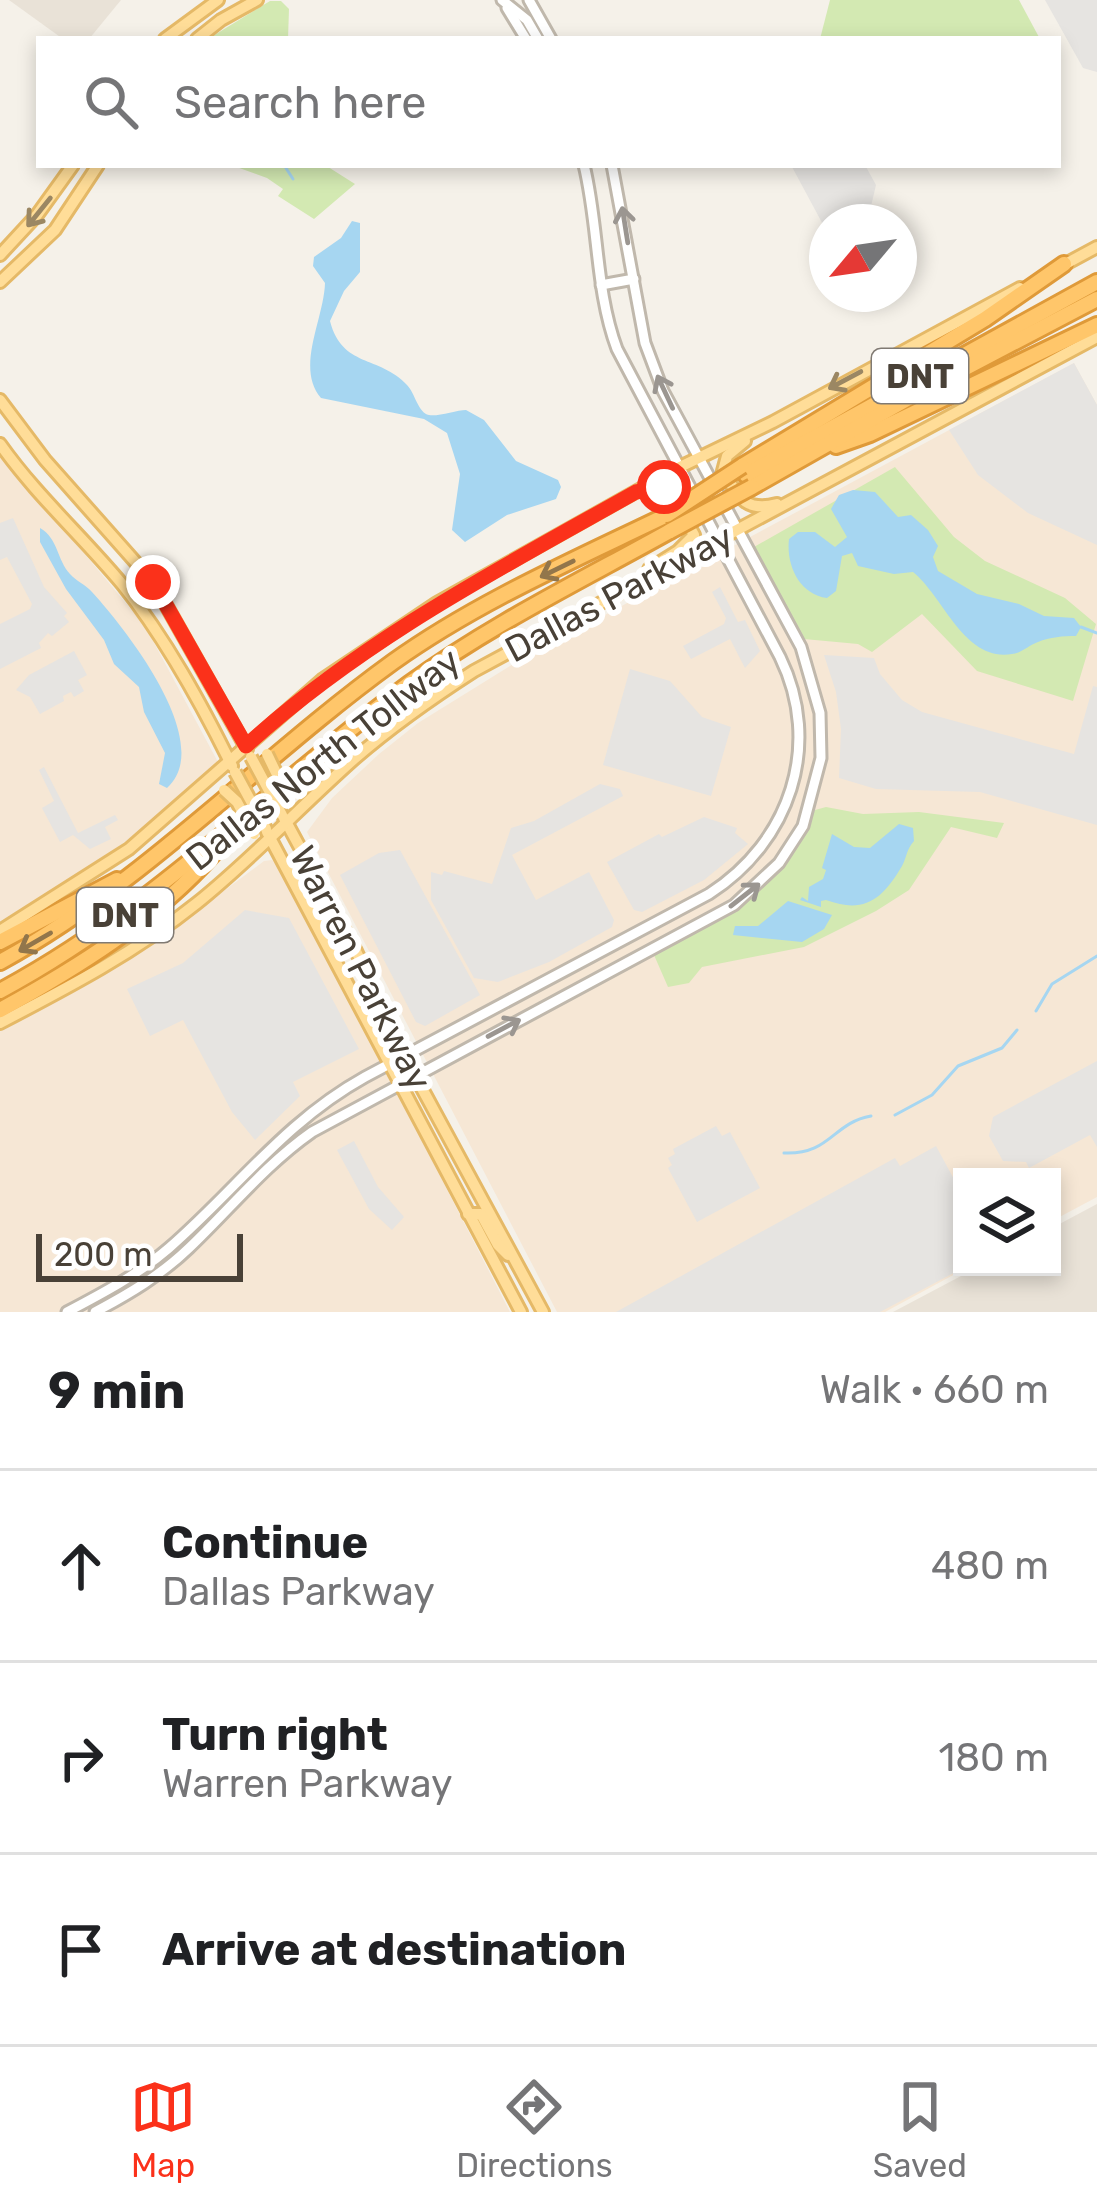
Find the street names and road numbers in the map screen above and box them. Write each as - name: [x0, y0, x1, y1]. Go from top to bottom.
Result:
- road number: DNT: [872, 349, 968, 403]
- street label: Dallas Parkway: [498, 515, 740, 671]
- street label: Dallas North Tollway: [177, 639, 469, 879]
- street label: Warren Parkway: [281, 839, 441, 1097]
- road number: DNT: [77, 888, 173, 942]

